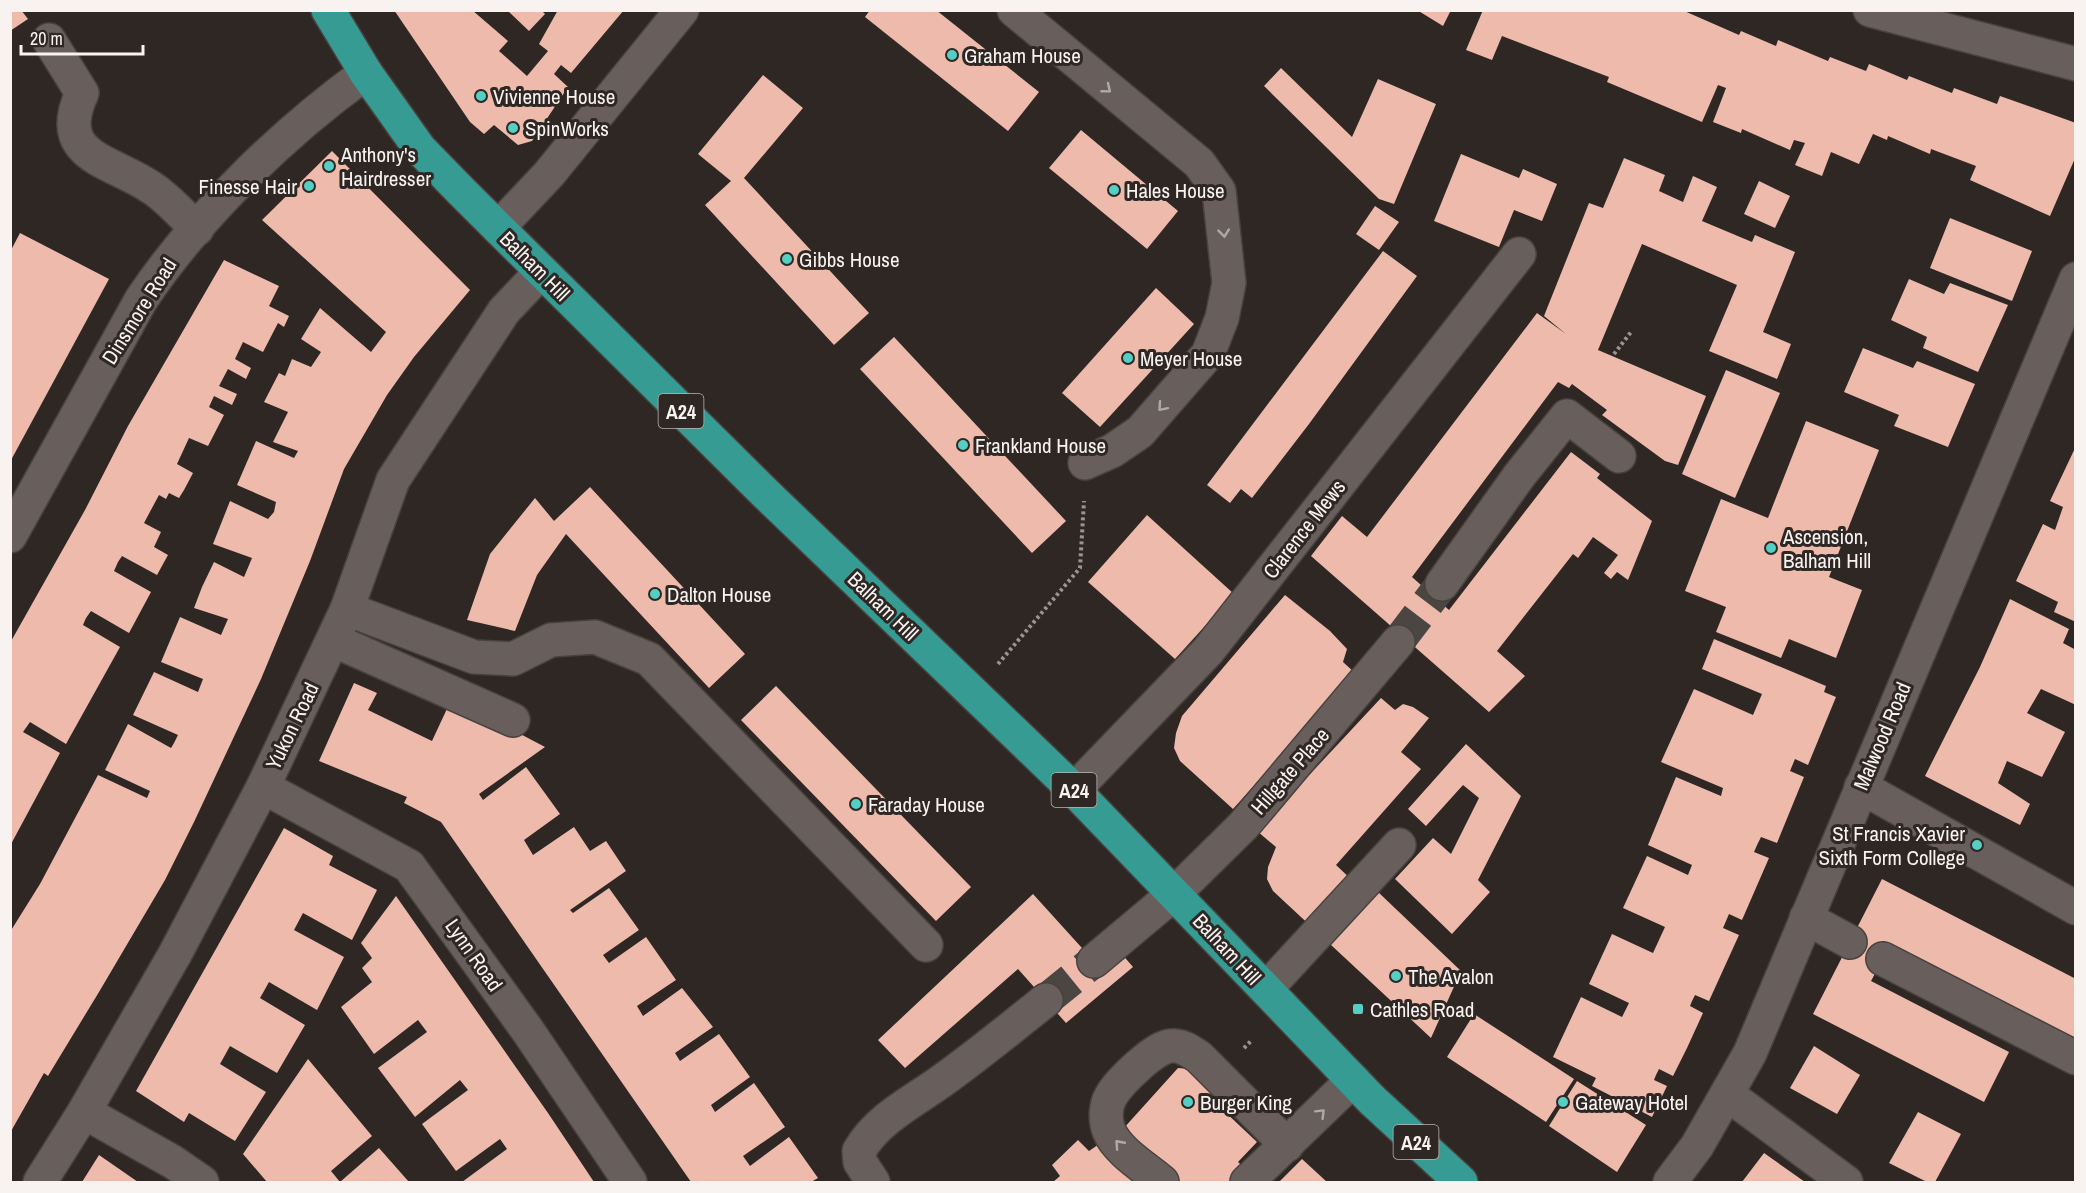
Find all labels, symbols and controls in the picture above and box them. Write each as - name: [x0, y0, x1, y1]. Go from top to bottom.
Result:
- scale bar: [21, 18, 142, 56]
- text: 20 m: [30, 26, 63, 51]
- place label: Graham House: [964, 41, 1081, 70]
- marker: Graham House: [945, 48, 959, 62]
- one-way arrow: [1100, 81, 1111, 92]
- place label: Vivienne House: [493, 82, 615, 111]
- marker: Vivienne House: [474, 89, 488, 103]
- place label: SpinWorks: [525, 114, 609, 143]
- marker: SpinWorks: [506, 121, 520, 135]
- place label: Anthony's Hairdresser: [340, 140, 431, 193]
- marker: Anthony's Hairdresser: [322, 159, 336, 173]
- place label: Finesse Hair: [198, 172, 297, 201]
- place label: Hales House: [1126, 176, 1225, 205]
- marker: Finesse Hair: [302, 179, 316, 193]
- marker: Hales House: [1107, 183, 1121, 197]
- street label: Balham Hill: [494, 225, 576, 307]
- one-way arrow: [1217, 228, 1230, 238]
- place label: Gibbs House: [799, 245, 900, 274]
- street label: Dinsmore Road: [95, 252, 183, 370]
- marker: Gibbs House: [780, 252, 794, 266]
- place label: Meyer House: [1140, 344, 1242, 373]
- marker: Meyer House: [1121, 351, 1135, 365]
- road number: A24: [658, 394, 704, 428]
- one-way arrow: [1158, 400, 1169, 411]
- place label: Frankland House: [975, 431, 1106, 460]
- marker: Frankland House: [956, 438, 970, 452]
- street label: Clarence Mews: [1256, 473, 1352, 585]
- place label: Ascension, Balham Hill: [1782, 522, 1871, 575]
- marker: Ascension, Balham Hill: [1764, 541, 1778, 555]
- street label: Balham Hill: [841, 565, 925, 647]
- place label: Dalton House: [667, 580, 771, 609]
- marker: Dalton House: [648, 587, 662, 601]
- street label: Yukon Road: [258, 677, 326, 775]
- street label: Malwood Road: [1846, 677, 1918, 795]
- street label: Hillgate Place: [1244, 721, 1336, 821]
- road number: A24: [1052, 773, 1096, 807]
- place label: Faraday House: [868, 790, 985, 819]
- marker: Faraday House: [849, 797, 863, 811]
- place label: St Francis Xavier Sixth Form College: [1818, 819, 1965, 872]
- marker: St Francis Xavier Sixth Form College: [1970, 838, 1984, 852]
- street label: Balham Hill: [1186, 907, 1268, 991]
- street label: Lynn Road: [438, 913, 510, 997]
- place label: The Avalon: [1408, 962, 1494, 991]
- marker: The Avalon: [1389, 969, 1403, 983]
- place label: Cathles Road: [1370, 995, 1474, 1024]
- marker: Cathles Road: [1351, 1002, 1365, 1016]
- place label: Burger King: [1200, 1088, 1292, 1117]
- place label: Gateway Hotel: [1575, 1088, 1688, 1117]
- marker: Burger King: [1181, 1095, 1195, 1109]
- marker: Gateway Hotel: [1556, 1095, 1570, 1109]
- one-way arrow: [1313, 1109, 1324, 1120]
- road number: A24: [1394, 1125, 1438, 1159]
- one-way arrow: [1115, 1140, 1126, 1150]

